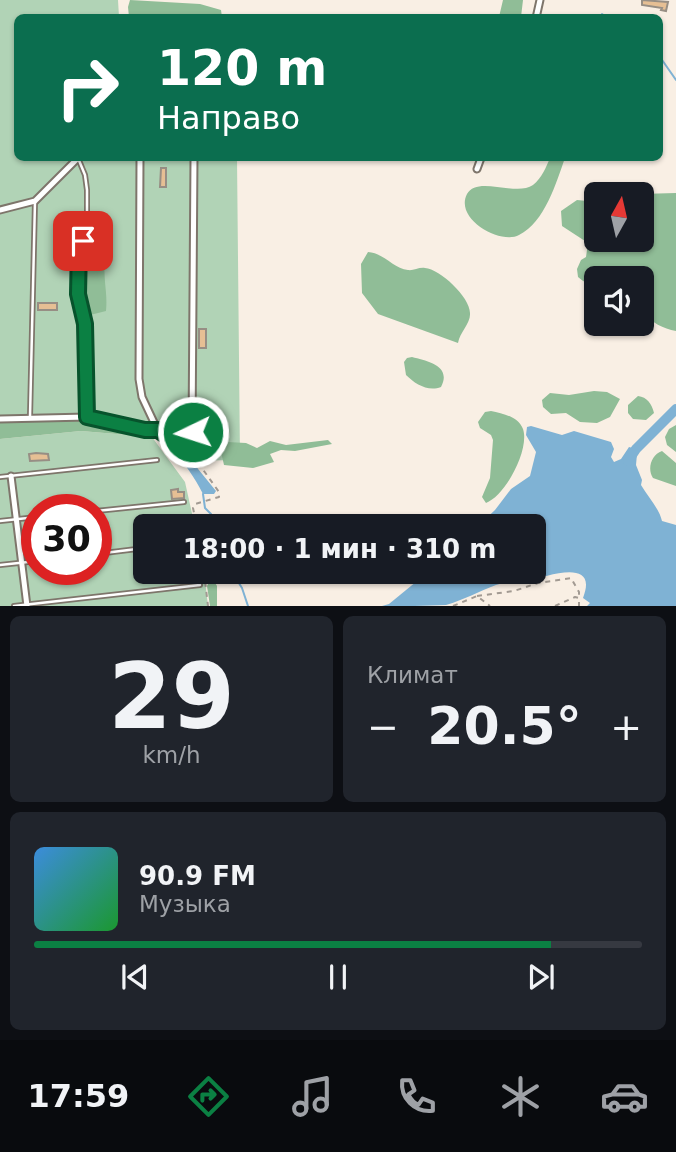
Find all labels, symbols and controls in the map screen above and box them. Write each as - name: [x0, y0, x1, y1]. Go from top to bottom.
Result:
- text: 120 m: [157, 40, 327, 97]
- icon: right: [42, 42, 133, 133]
- text: Направо: [157, 99, 300, 137]
- north arrow: [584, 182, 654, 252]
- map controls: [584, 182, 654, 336]
- pin: [53, 211, 113, 271]
- icon: arrive: [64, 222, 102, 260]
- button: sound: [584, 266, 654, 336]
- position arrow: [156, 395, 230, 469]
- speed limit sign: 30: [21, 494, 112, 585]
- text: 18:00 · 1 мин · 310 m: [183, 534, 496, 564]
- text: 29: [108, 644, 235, 749]
- text: Климат: [367, 662, 458, 688]
- text: 20.5°: [427, 696, 582, 756]
- text: −: [367, 705, 399, 749]
- text: +: [610, 705, 642, 749]
- text: km/h: [142, 742, 201, 768]
- text: 90.9 FM: [139, 861, 256, 891]
- text: Музыка: [139, 891, 231, 917]
- icon: previous: [116, 958, 154, 996]
- icon: pause: [319, 958, 357, 996]
- icon: next: [522, 958, 560, 996]
- icon: directions: [184, 1072, 233, 1121]
- icon: music: [288, 1072, 337, 1121]
- icon: phone: [392, 1072, 441, 1121]
- icon: climate: [496, 1072, 545, 1121]
- icon: car: [600, 1072, 649, 1121]
- text: 17:59: [27, 1077, 129, 1115]

